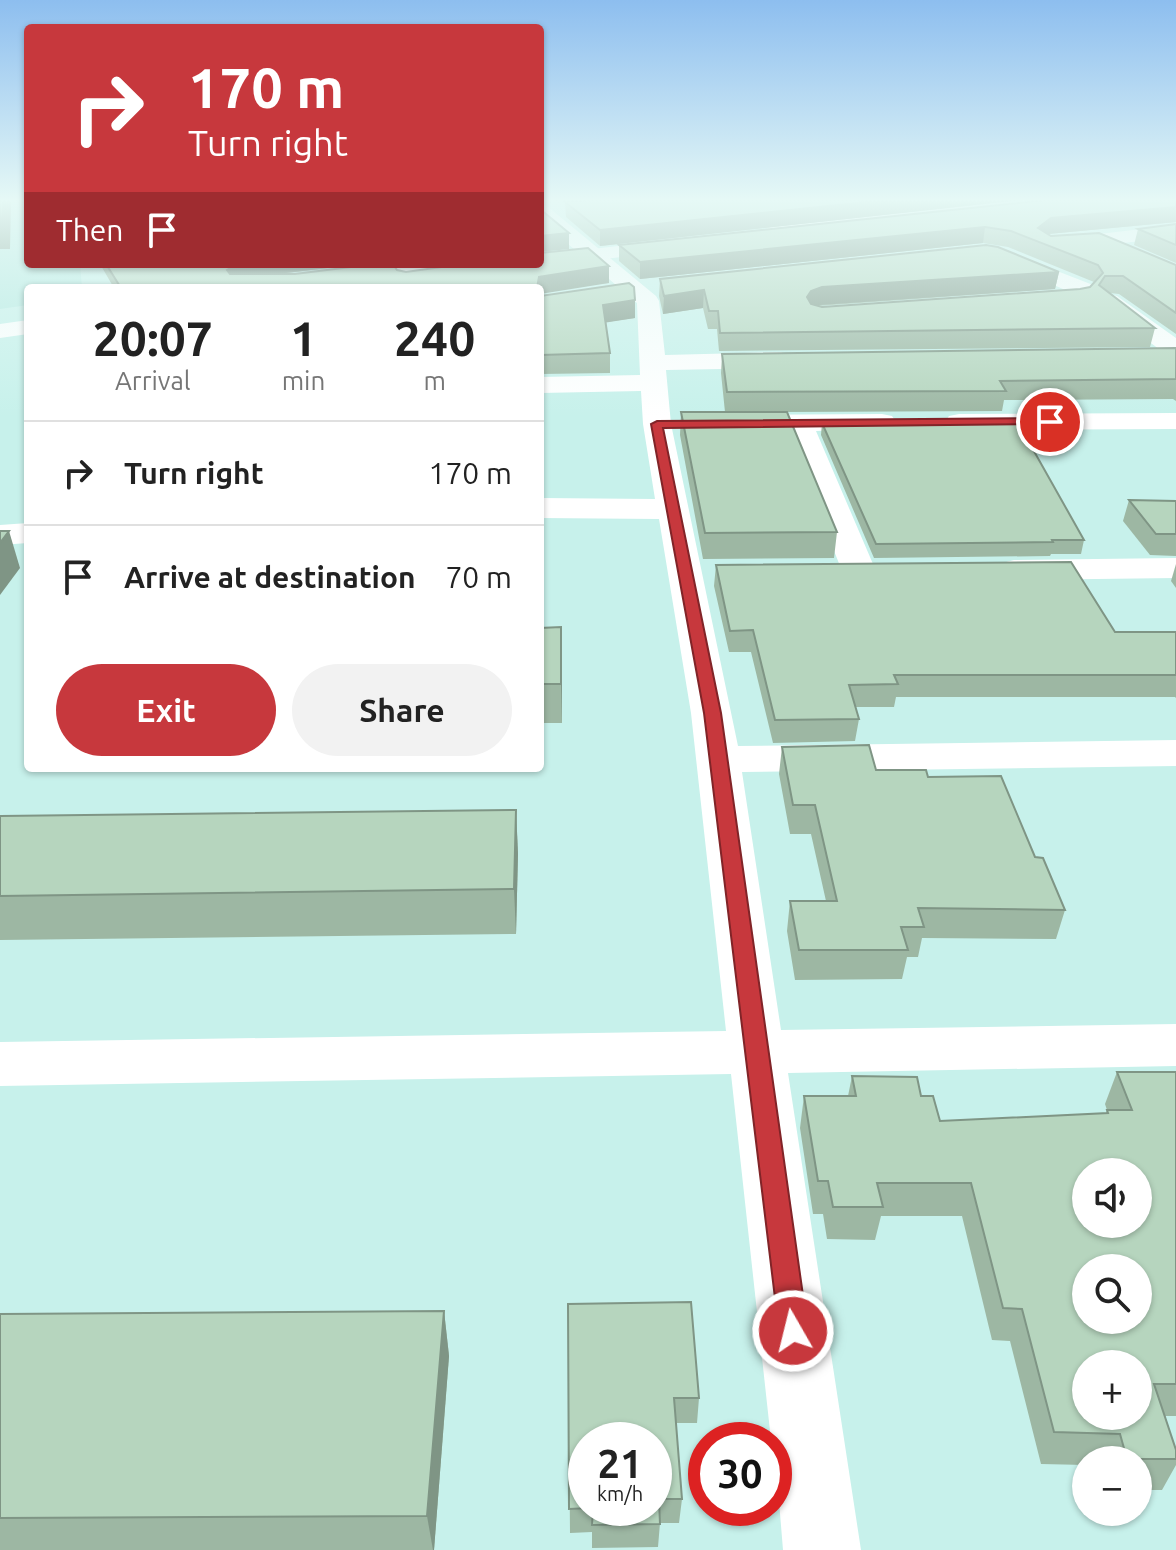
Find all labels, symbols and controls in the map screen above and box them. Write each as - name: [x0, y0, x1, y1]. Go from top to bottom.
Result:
- icon: right: [56, 56, 160, 160]
- text: 170 m: [188, 56, 344, 119]
- text: Turn right: [188, 122, 348, 163]
- icon: arrive: [140, 208, 184, 252]
- text: Then: [56, 213, 124, 247]
- text: 20:07: [93, 311, 213, 365]
- text: 1: [290, 311, 317, 365]
- text: 240: [394, 311, 475, 365]
- text: Arrival: [115, 366, 191, 395]
- text: min: [282, 366, 325, 395]
- text: m: [423, 366, 446, 395]
- pin: [1016, 388, 1084, 456]
- icon: arrive: [1028, 400, 1072, 444]
- icon: right: [56, 451, 100, 495]
- text: Turn right: [124, 456, 264, 490]
- text: 170 m: [428, 456, 512, 490]
- icon: arrive: [56, 555, 100, 599]
- text: Arrive at destination: [124, 560, 416, 594]
- text: 70 m: [445, 560, 512, 594]
- button: Exit: [56, 664, 276, 756]
- button: Share: [292, 664, 512, 756]
- map controls: [1072, 1158, 1152, 1526]
- button: sound: [1072, 1158, 1152, 1238]
- button: search: [1072, 1254, 1152, 1334]
- position arrow: [751, 1289, 835, 1373]
- button: +: [1072, 1350, 1152, 1430]
- speed limit sign: 30: [688, 1422, 792, 1526]
- text: 21: [597, 1441, 643, 1486]
- button: −: [1072, 1446, 1152, 1526]
- text: km/h: [597, 1482, 643, 1505]

